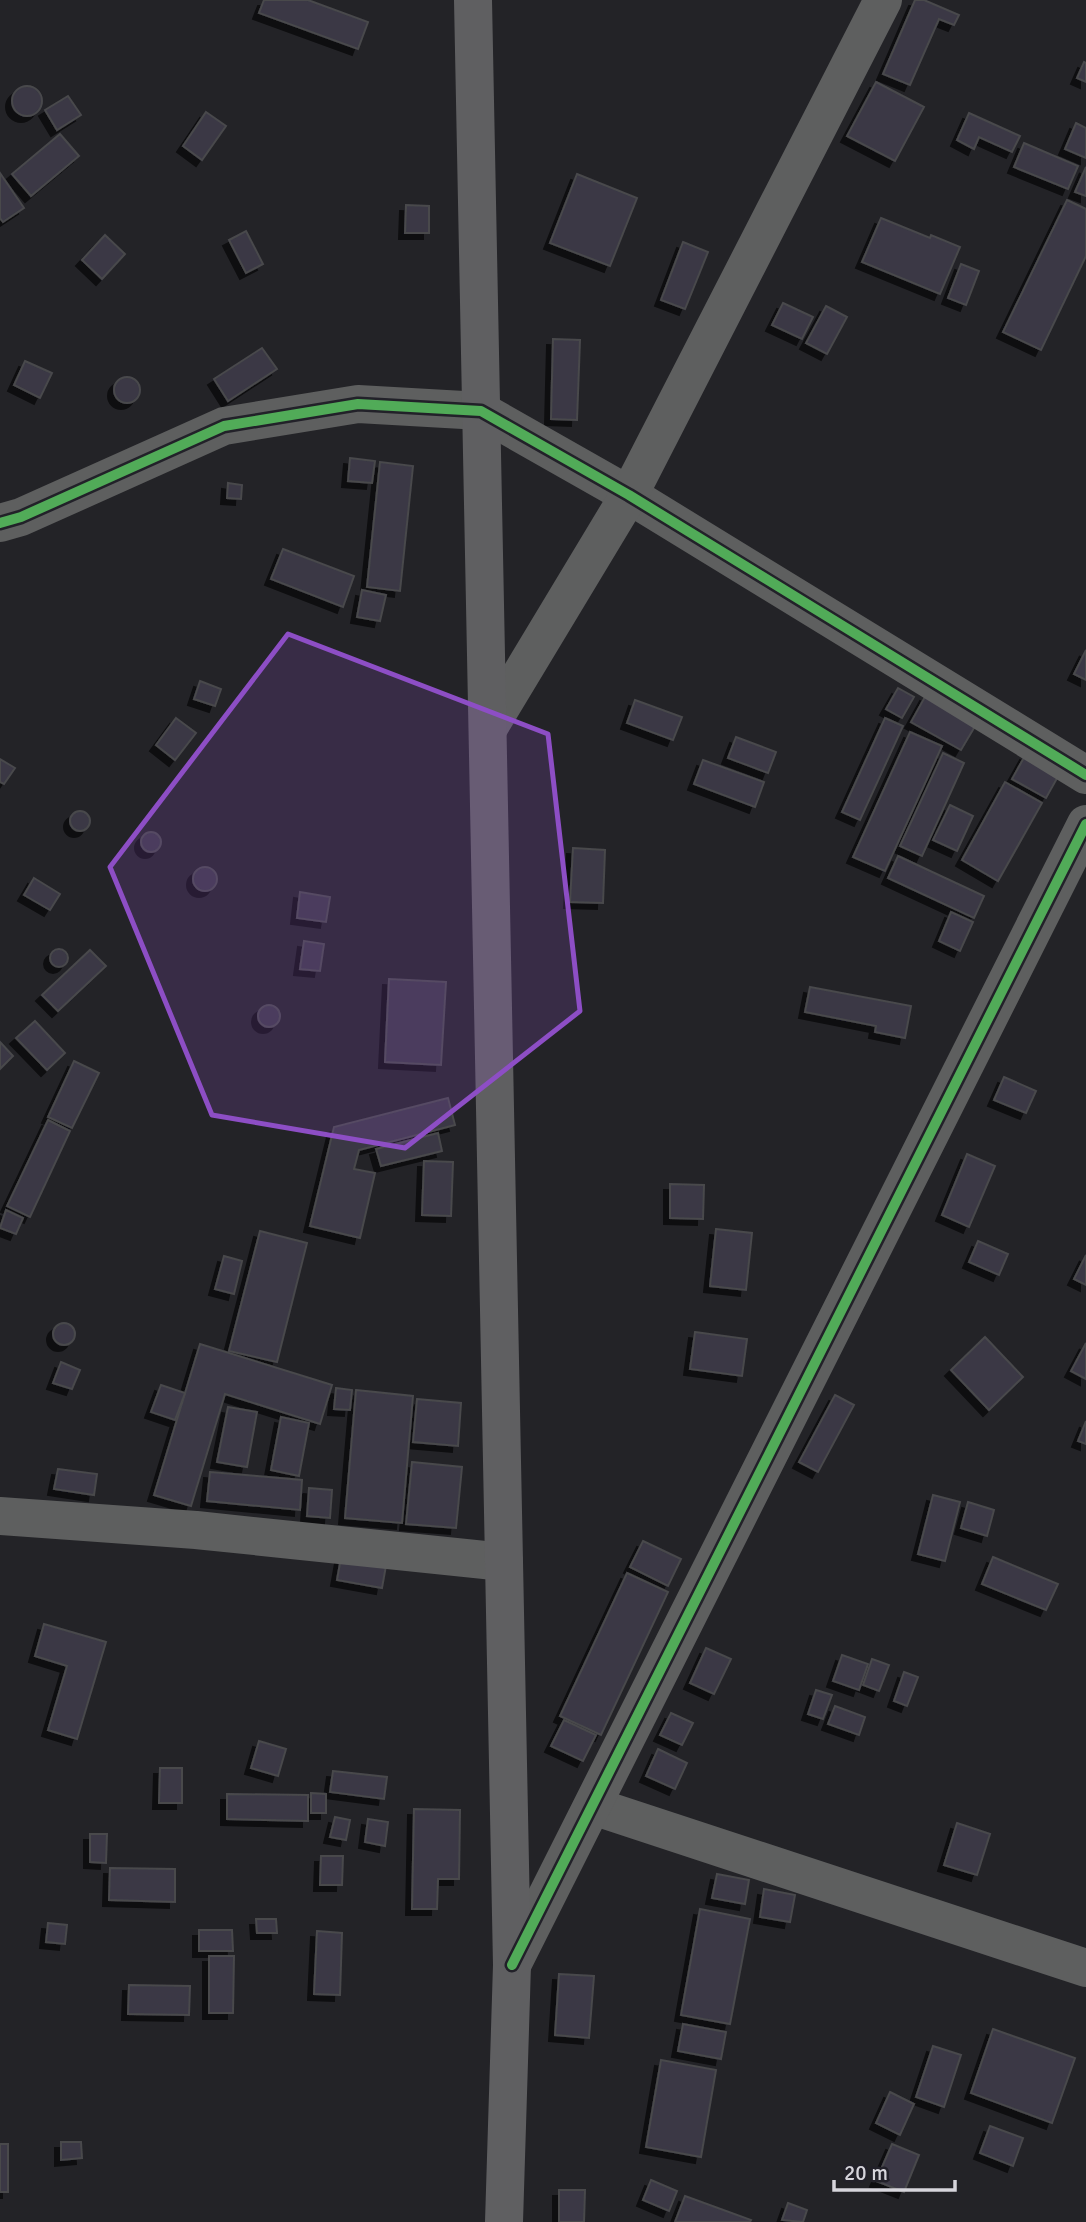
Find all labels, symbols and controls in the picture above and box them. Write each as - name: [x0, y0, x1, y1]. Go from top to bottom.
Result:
- scale bar: [834, 2148, 955, 2192]
- text: 20 m: [844, 2160, 888, 2186]

